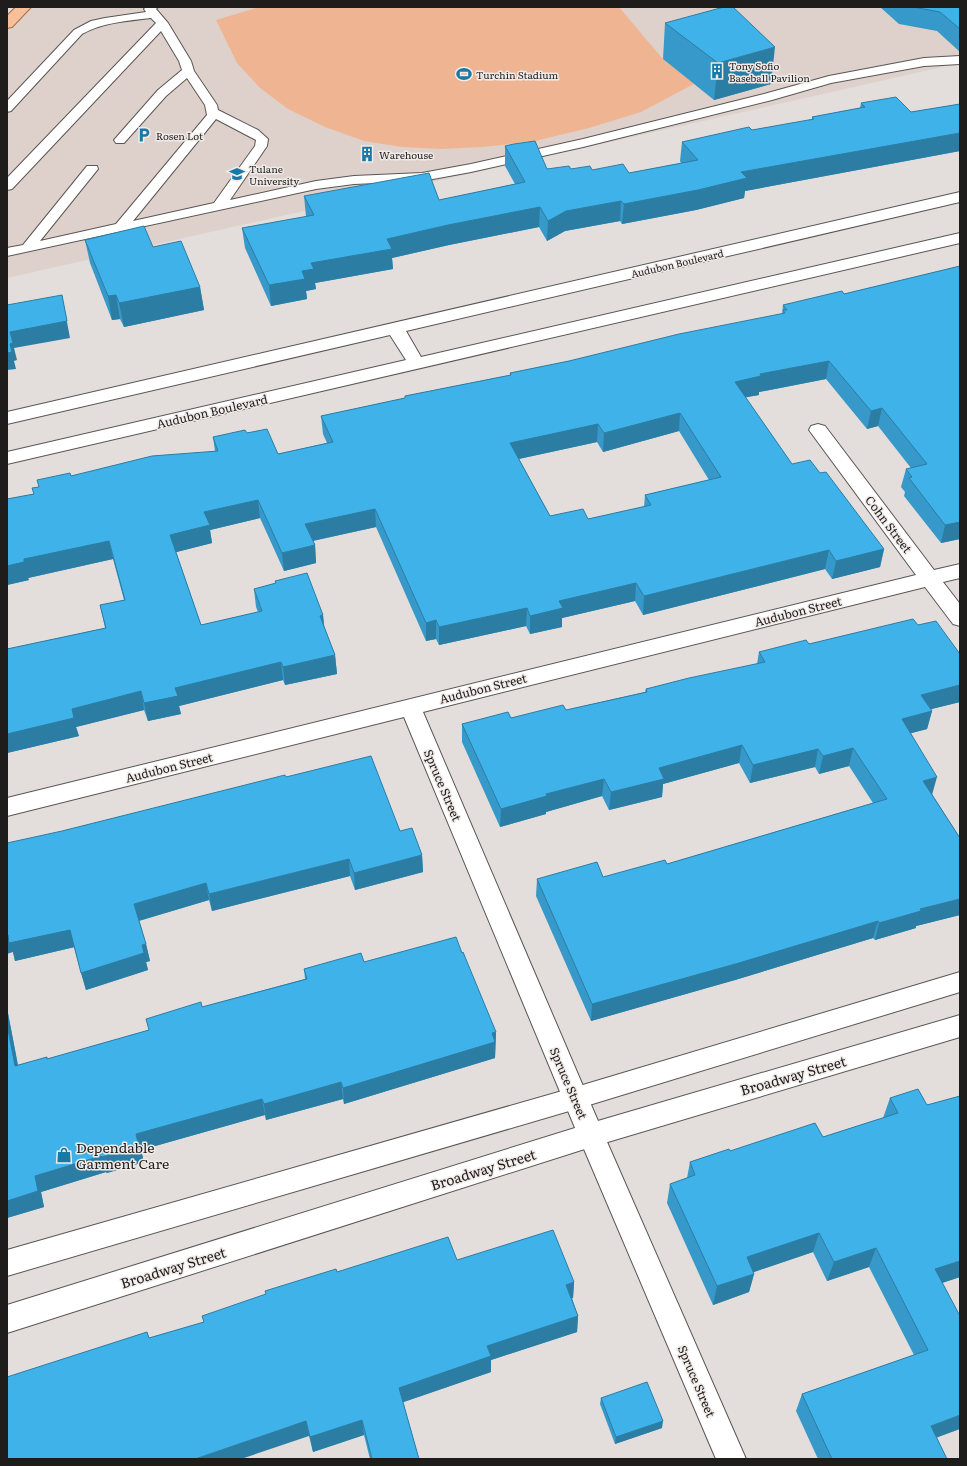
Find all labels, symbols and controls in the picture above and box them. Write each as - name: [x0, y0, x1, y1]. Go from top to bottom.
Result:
- place label: Tony Sofio Baseball Pavilion: [729, 58, 810, 85]
- building icon: Tony Sofio Baseball Pavilion: [708, 62, 726, 80]
- sports icon: Turchin Stadium: [455, 65, 473, 83]
- place label: Turchin Stadium: [476, 67, 559, 82]
- parking icon: Rosen Lot: [135, 126, 153, 144]
- place label: Rosen Lot: [156, 128, 203, 143]
- building icon: Warehouse: [358, 145, 376, 163]
- place label: Warehouse: [379, 147, 433, 162]
- place label: Tulane University: [249, 161, 300, 188]
- school or university icon: Tulane University: [228, 165, 246, 183]
- street label: Audubon Boulevard: [629, 245, 725, 281]
- street label: Audubon Boulevard: [155, 389, 270, 433]
- street label: Cohn Street: [861, 492, 917, 557]
- street label: Audubon Street: [752, 591, 844, 631]
- street label: Audubon Street: [437, 668, 529, 708]
- street label: Spruce Street: [420, 746, 466, 824]
- street label: Audubon Street: [123, 747, 215, 787]
- street label: Spruce Street: [546, 1044, 592, 1122]
- street label: Broadway Street: [738, 1050, 849, 1100]
- place label: Dependable Garment Care: [76, 1137, 169, 1173]
- street label: Broadway Street: [428, 1143, 539, 1195]
- shop icon: Dependable Garment Care: [55, 1146, 73, 1164]
- street label: Broadway Street: [118, 1241, 229, 1293]
- street label: Spruce Street: [674, 1342, 720, 1420]

